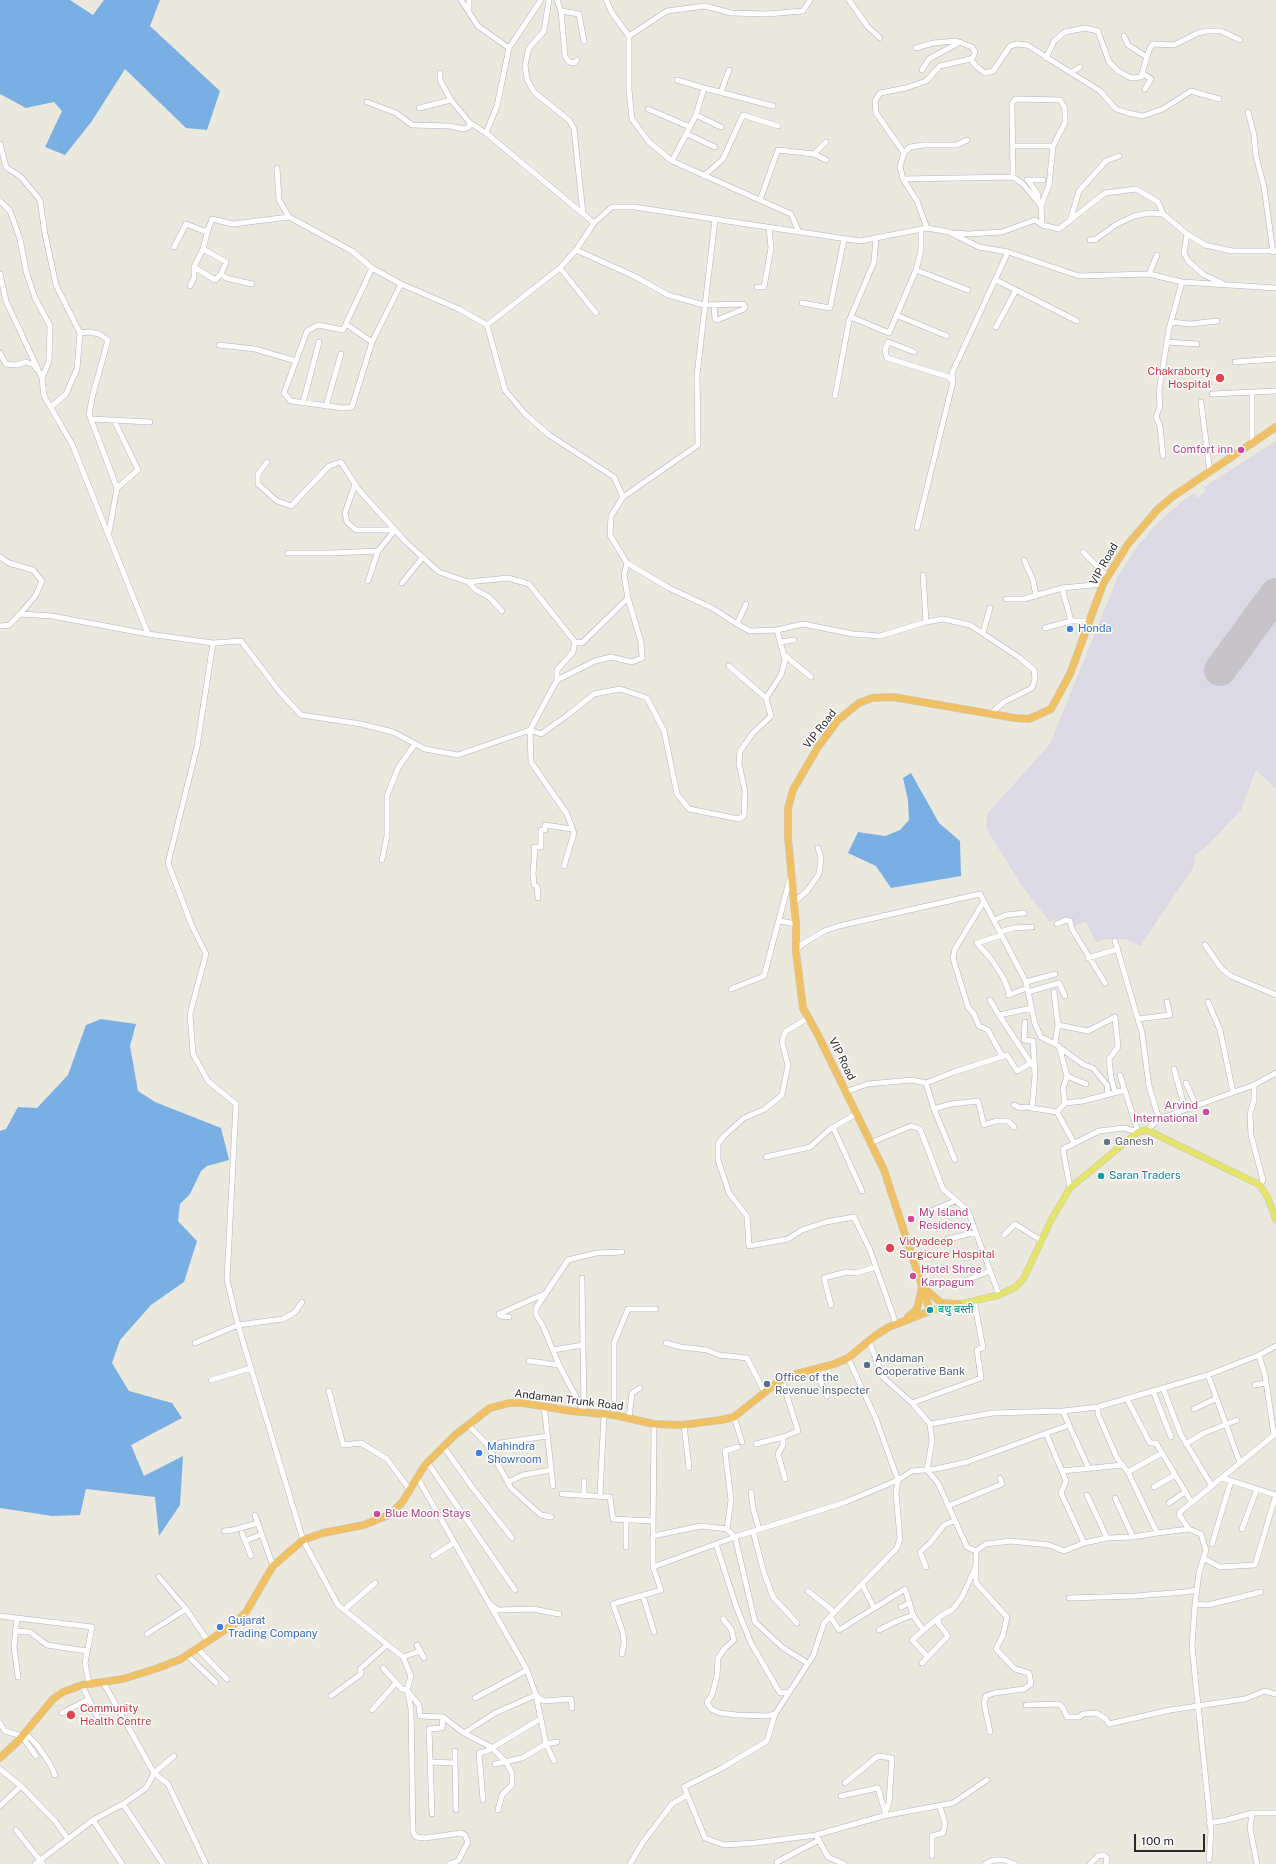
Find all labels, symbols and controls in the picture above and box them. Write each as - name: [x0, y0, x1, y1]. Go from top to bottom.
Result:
- place label: Chakraborty Hospital: [1148, 365, 1211, 391]
- marker: Chakraborty Hospital: [1214, 372, 1226, 384]
- place label: Comfort inn: [1173, 443, 1233, 457]
- marker: Comfort inn: [1236, 445, 1246, 455]
- street label: VIP Road: [1087, 541, 1121, 587]
- place label: Honda: [1078, 622, 1112, 636]
- marker: Honda: [1065, 624, 1075, 634]
- street label: VIP Road: [801, 707, 839, 751]
- street label: VIP Road: [826, 1035, 858, 1083]
- place label: Arvind International: [1133, 1099, 1198, 1125]
- marker: Arvind International: [1201, 1107, 1211, 1117]
- place label: Ganesh: [1115, 1135, 1154, 1149]
- marker: Ganesh: [1102, 1137, 1112, 1147]
- place label: Saran Traders: [1109, 1169, 1181, 1183]
- marker: Saran Traders: [1096, 1171, 1106, 1181]
- place label: My Island Residency: [919, 1206, 972, 1232]
- marker: My Island Residency: [906, 1214, 916, 1224]
- place label: Vidyadeep Surgicure Hospital: [899, 1235, 995, 1261]
- marker: Vidyadeep Surgicure Hospital: [884, 1242, 896, 1254]
- place label: Hotel Shree Karpagum: [921, 1263, 982, 1289]
- marker: Hotel Shree Karpagum: [908, 1271, 918, 1281]
- place label: बथु बस्ती: [938, 1303, 974, 1317]
- marker: बथु बस्ती: [925, 1305, 935, 1315]
- place label: Andaman Cooperative Bank: [875, 1352, 965, 1378]
- marker: Andaman Cooperative Bank: [862, 1360, 872, 1370]
- place label: Office of the Revenue Inspecter: [775, 1371, 870, 1397]
- marker: Office of the Revenue Inspecter: [762, 1379, 772, 1389]
- street label: Andaman Trunk Road: [514, 1387, 624, 1413]
- place label: Mahindra Showroom: [487, 1440, 542, 1466]
- marker: Mahindra Showroom: [474, 1448, 484, 1458]
- place label: Blue Moon Stays: [385, 1507, 471, 1521]
- marker: Blue Moon Stays: [372, 1509, 382, 1519]
- place label: Gujarat Trading Company: [228, 1614, 318, 1640]
- marker: Gujarat Trading Company: [215, 1622, 225, 1632]
- place label: Community Health Centre: [80, 1702, 151, 1728]
- marker: Community Health Centre: [65, 1709, 77, 1721]
- scale bar: [1136, 1826, 1207, 1852]
- text: 100 m: [1141, 1834, 1174, 1848]

